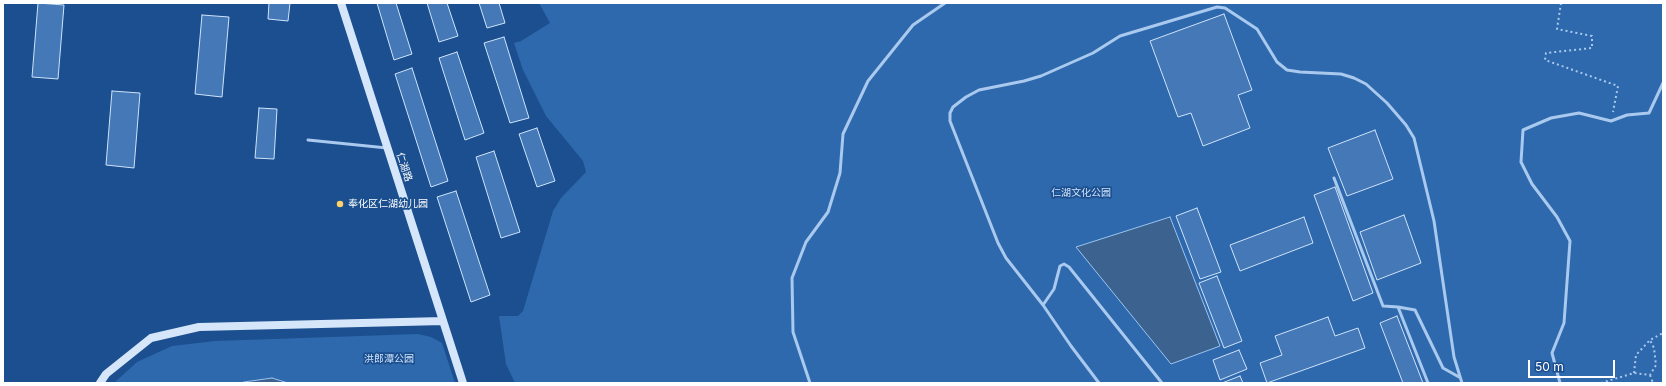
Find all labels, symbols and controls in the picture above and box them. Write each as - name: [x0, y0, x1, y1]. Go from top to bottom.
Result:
- street label: 仁湖路: [394, 151, 414, 183]
- park label: 仁湖文化公园: [1051, 187, 1111, 199]
- place label: 奉化区仁湖幼儿园: [348, 198, 428, 210]
- marker: 奉化区仁湖幼儿园: [335, 199, 345, 209]
- scale bar: [1530, 352, 1617, 378]
- park label: 洪郎潭公园: [364, 353, 414, 365]
- text: 50 m: [1535, 359, 1564, 374]

